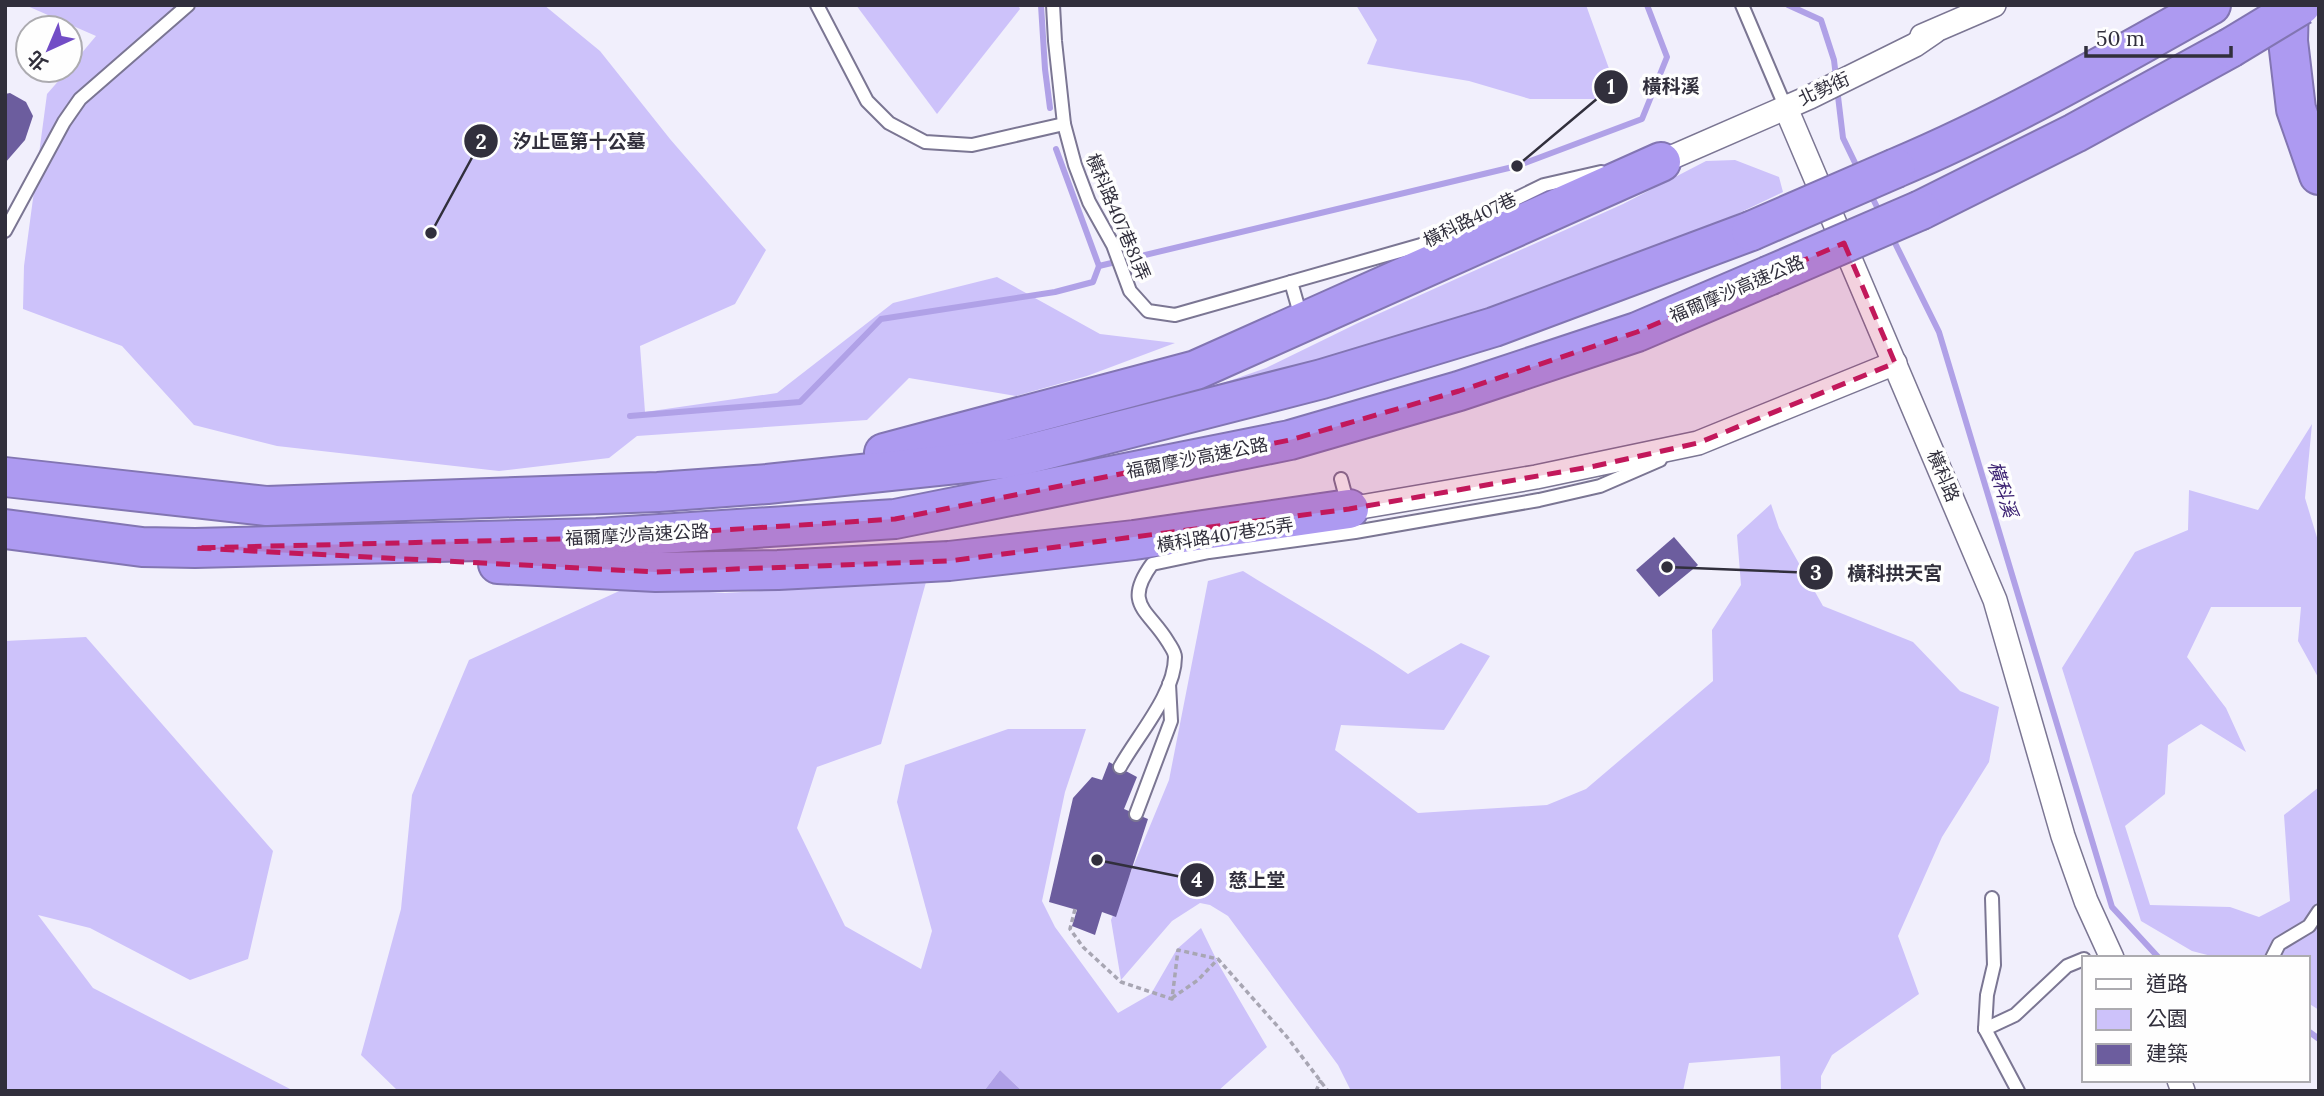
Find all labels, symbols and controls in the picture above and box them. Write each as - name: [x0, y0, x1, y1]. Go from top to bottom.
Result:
- north arrow: [14, 14, 84, 84]
- scale bar: [2086, 14, 2231, 58]
- text: 50 m: [2096, 25, 2145, 52]
- text: 北: [22, 46, 52, 76]
- callout: 橫科溪: [1594, 67, 1714, 107]
- street label: 北勢街: [1794, 67, 1853, 110]
- text: 1: [1607, 73, 1615, 100]
- text: 橫科溪: [1642, 74, 1700, 98]
- callout: 汐止區第十公墓: [463, 121, 659, 161]
- text: 2: [475, 128, 487, 155]
- text: 汐止區第十公墓: [512, 129, 646, 153]
- street label: 橫科路407巷81弄: [1081, 150, 1156, 284]
- street label: 橫科路407巷: [1419, 187, 1520, 252]
- street label: 福爾摩沙高速公路: [1666, 250, 1808, 327]
- street label: 福爾摩沙高速公路: [1124, 432, 1270, 483]
- street label: 橫科路: [1922, 446, 1965, 505]
- water label: 橫科溪: [1983, 458, 2024, 523]
- street label: 橫科路407巷25弄: [1155, 512, 1295, 557]
- street label: 福爾摩沙高速公路: [564, 519, 709, 550]
- callout: 橫科拱天宮: [1798, 553, 1956, 593]
- text: 3: [1810, 559, 1822, 586]
- text: 橫科拱天宮: [1847, 561, 1943, 585]
- callout: 慈上堂: [1179, 860, 1299, 900]
- text: 4: [1191, 866, 1203, 893]
- text: 慈上堂: [1228, 868, 1286, 892]
- legend: [2082, 956, 2310, 1082]
- text: 道路: [2146, 970, 2188, 997]
- text: 公園: [2146, 1005, 2188, 1032]
- text: 建築: [2146, 1040, 2188, 1067]

